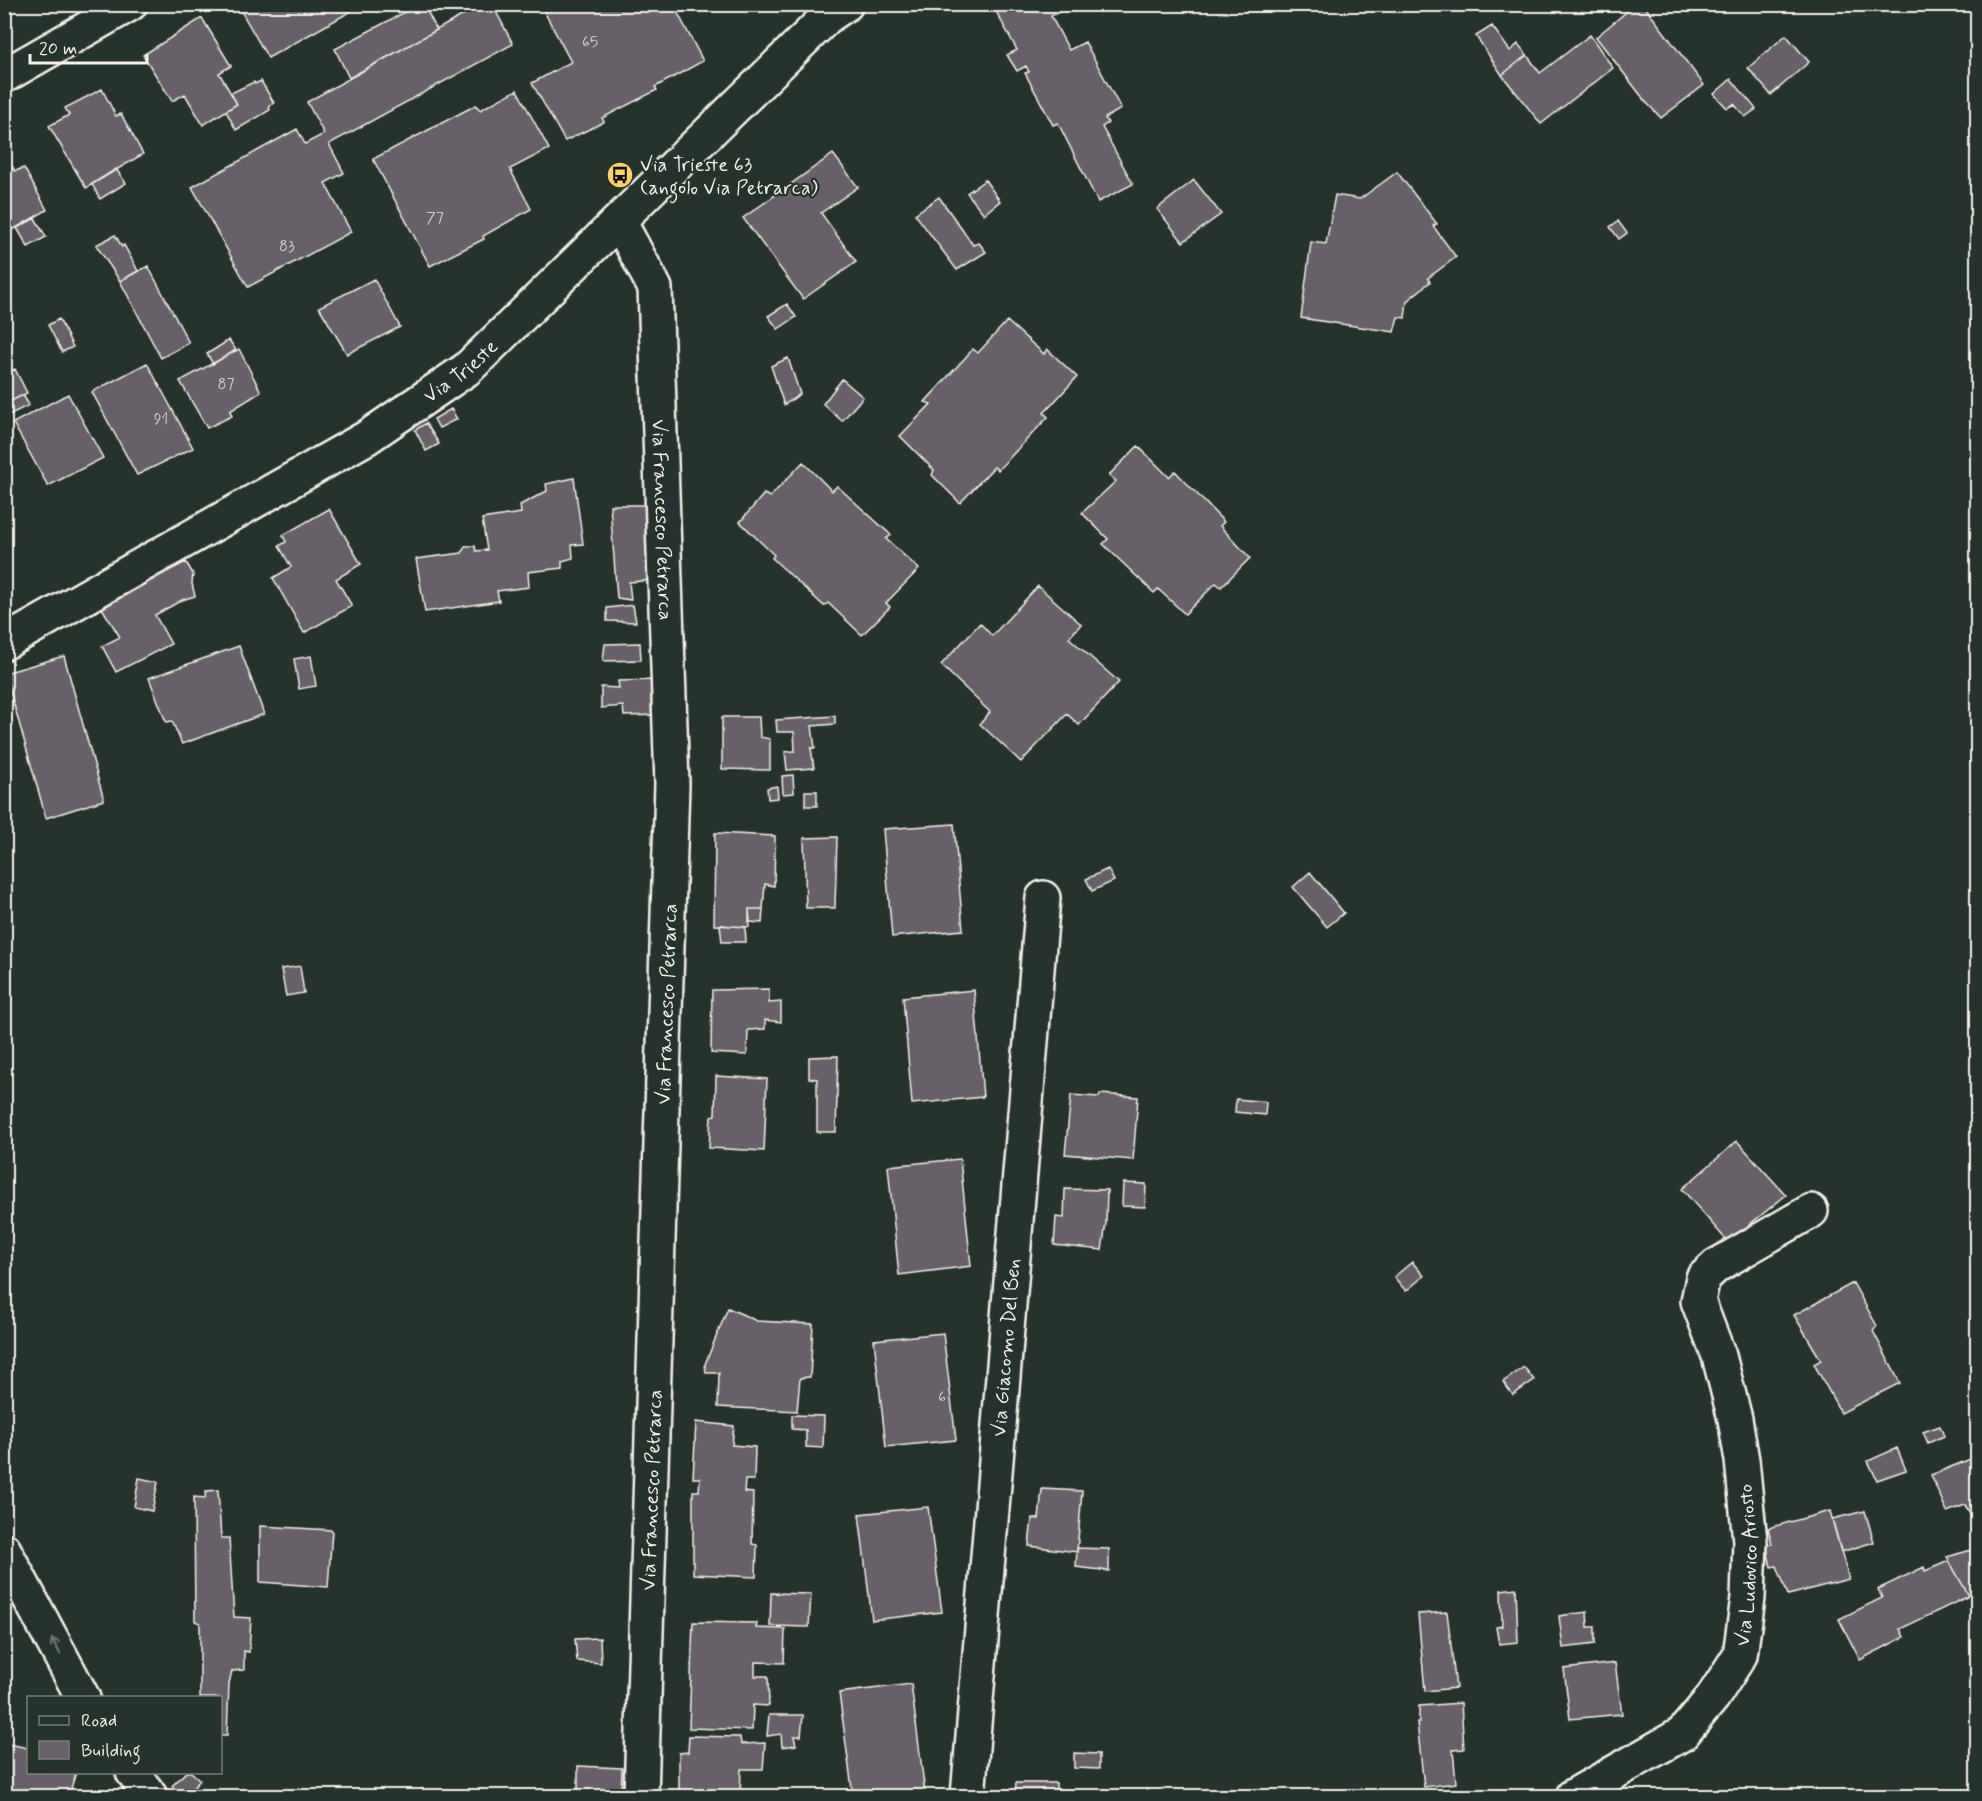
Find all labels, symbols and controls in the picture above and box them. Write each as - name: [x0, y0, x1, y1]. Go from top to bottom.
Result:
- scale bar: [30, 27, 147, 65]
- house number: 65: [582, 32, 598, 53]
- text: 20 m: [39, 37, 77, 61]
- place label: Via Trieste 63 (angolo Via Petrarca): [640, 152, 818, 204]
- bus stop icon: Via Trieste 63 (angolo Via Petrarca): [605, 160, 635, 190]
- house number: 77: [426, 208, 444, 229]
- house number: 83: [279, 236, 295, 257]
- street label: Via Trieste: [419, 334, 505, 410]
- house number: 87: [217, 374, 235, 395]
- house number: 91: [154, 409, 168, 430]
- street label: Via Francesco Petrarca: [645, 419, 678, 621]
- street label: Via Francesco Petrarca: [650, 903, 685, 1105]
- street label: Via Giacomo Del Ben: [986, 1257, 1028, 1438]
- house number: 6: [938, 1387, 946, 1408]
- street label: Via Francesco Petrarca: [635, 1389, 670, 1591]
- street label: Via Ludovico Ariosto: [1729, 1483, 1765, 1648]
- one-way arrow: [50, 1638, 62, 1655]
- legend: [27, 1696, 222, 1774]
- text: Road: [81, 1709, 117, 1733]
- text: Building: [81, 1739, 141, 1765]

